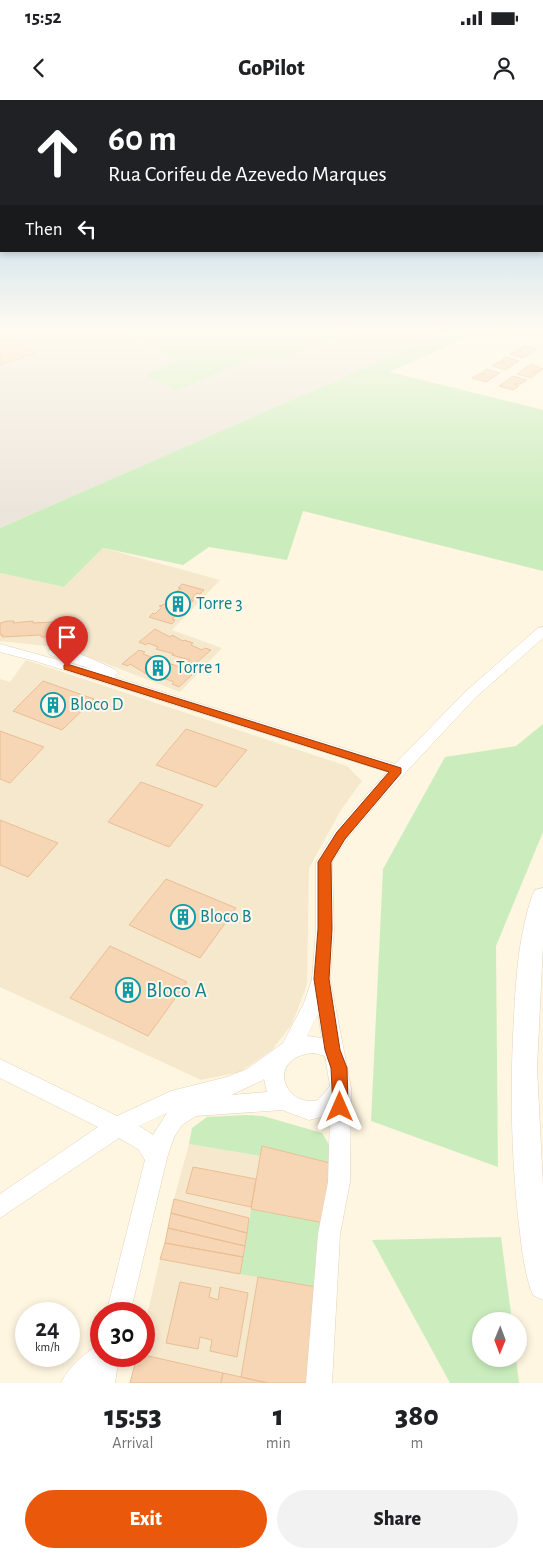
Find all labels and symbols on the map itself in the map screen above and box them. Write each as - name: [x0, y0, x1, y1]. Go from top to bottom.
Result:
- building icon: Torre 3: [165, 591, 191, 617]
- place label: Torre 3: [196, 595, 243, 613]
- pin: [46, 616, 88, 667]
- building icon: Torre 1: [145, 655, 171, 681]
- place label: Torre 1: [176, 659, 221, 677]
- building icon: Bloco D: [40, 692, 66, 718]
- place label: Bloco D: [70, 696, 123, 714]
- building icon: Bloco B: [170, 904, 196, 930]
- place label: Bloco B: [200, 908, 251, 926]
- building icon: Bloco A: [115, 977, 141, 1003]
- place label: Bloco A: [146, 980, 207, 1001]
- position arrow: [313, 1080, 365, 1132]
- speed limit sign: 30: [90, 1302, 155, 1367]
- north arrow: [472, 1312, 528, 1368]

